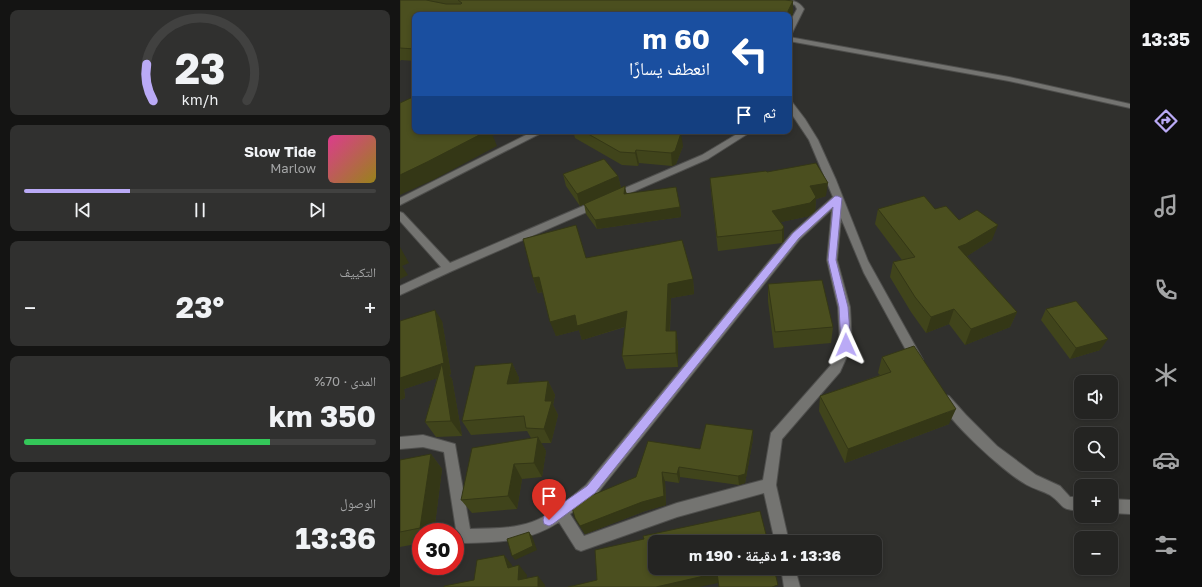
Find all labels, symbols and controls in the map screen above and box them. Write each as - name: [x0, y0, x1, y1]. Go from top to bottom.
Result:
- text: 60 m: [642, 22, 710, 55]
- icon: left: [724, 28, 776, 80]
- text: 13:35: [1142, 28, 1190, 50]
- text: 23: [175, 43, 225, 93]
- text: انعطف يسارًا: [629, 57, 710, 79]
- text: km/h: [182, 90, 218, 107]
- text: ثم: [763, 103, 776, 121]
- icon: arrive: [733, 104, 755, 126]
- icon: directions: [1152, 107, 1180, 135]
- text: Slow Tide: [244, 142, 316, 160]
- text: Marlow: [270, 160, 316, 176]
- icon: music: [1152, 192, 1180, 220]
- icon: previous: [72, 199, 94, 221]
- icon: pause: [189, 199, 211, 221]
- icon: next: [306, 199, 328, 221]
- text: التكييف: [340, 264, 376, 280]
- icon: phone: [1152, 276, 1180, 304]
- text: 23°: [176, 289, 224, 325]
- text: −: [24, 294, 36, 321]
- text: +: [364, 294, 376, 321]
- position arrow: [825, 324, 867, 366]
- icon: climate: [1152, 361, 1180, 389]
- text: المدى · 70%: [314, 373, 376, 389]
- map controls: [1074, 375, 1118, 575]
- button: sound: [1074, 375, 1118, 419]
- text: 350 km: [269, 398, 376, 434]
- button: search: [1074, 427, 1118, 471]
- icon: car: [1152, 446, 1180, 474]
- pin: [532, 479, 566, 520]
- button: +: [1074, 479, 1118, 523]
- icon: arrive: [538, 485, 560, 507]
- text: الوصول: [340, 495, 376, 511]
- text: 13:36: [295, 520, 376, 556]
- speed limit sign: 30: [412, 523, 464, 575]
- button: −: [1074, 531, 1118, 575]
- icon: filters: [1152, 531, 1180, 559]
- text: 13:36 · 1 دقيقة · 190 m: [689, 546, 841, 564]

